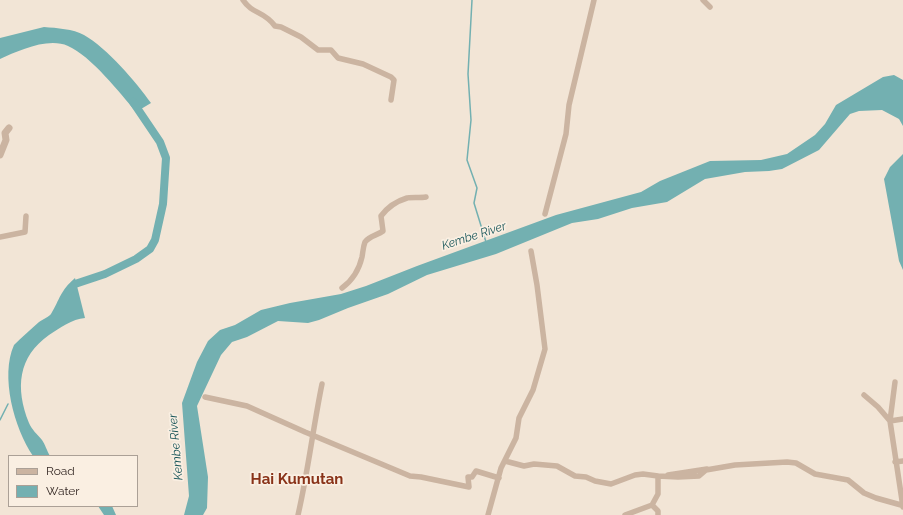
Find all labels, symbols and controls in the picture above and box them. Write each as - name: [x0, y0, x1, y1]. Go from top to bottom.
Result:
- water label: Kembe River: [440, 219, 508, 253]
- water label: Kembe River: [166, 413, 186, 481]
- legend: [8, 455, 138, 507]
- text: Road: [46, 464, 75, 478]
- district label: Hai Kumutan: [251, 470, 343, 488]
- text: Water: [46, 484, 80, 498]

